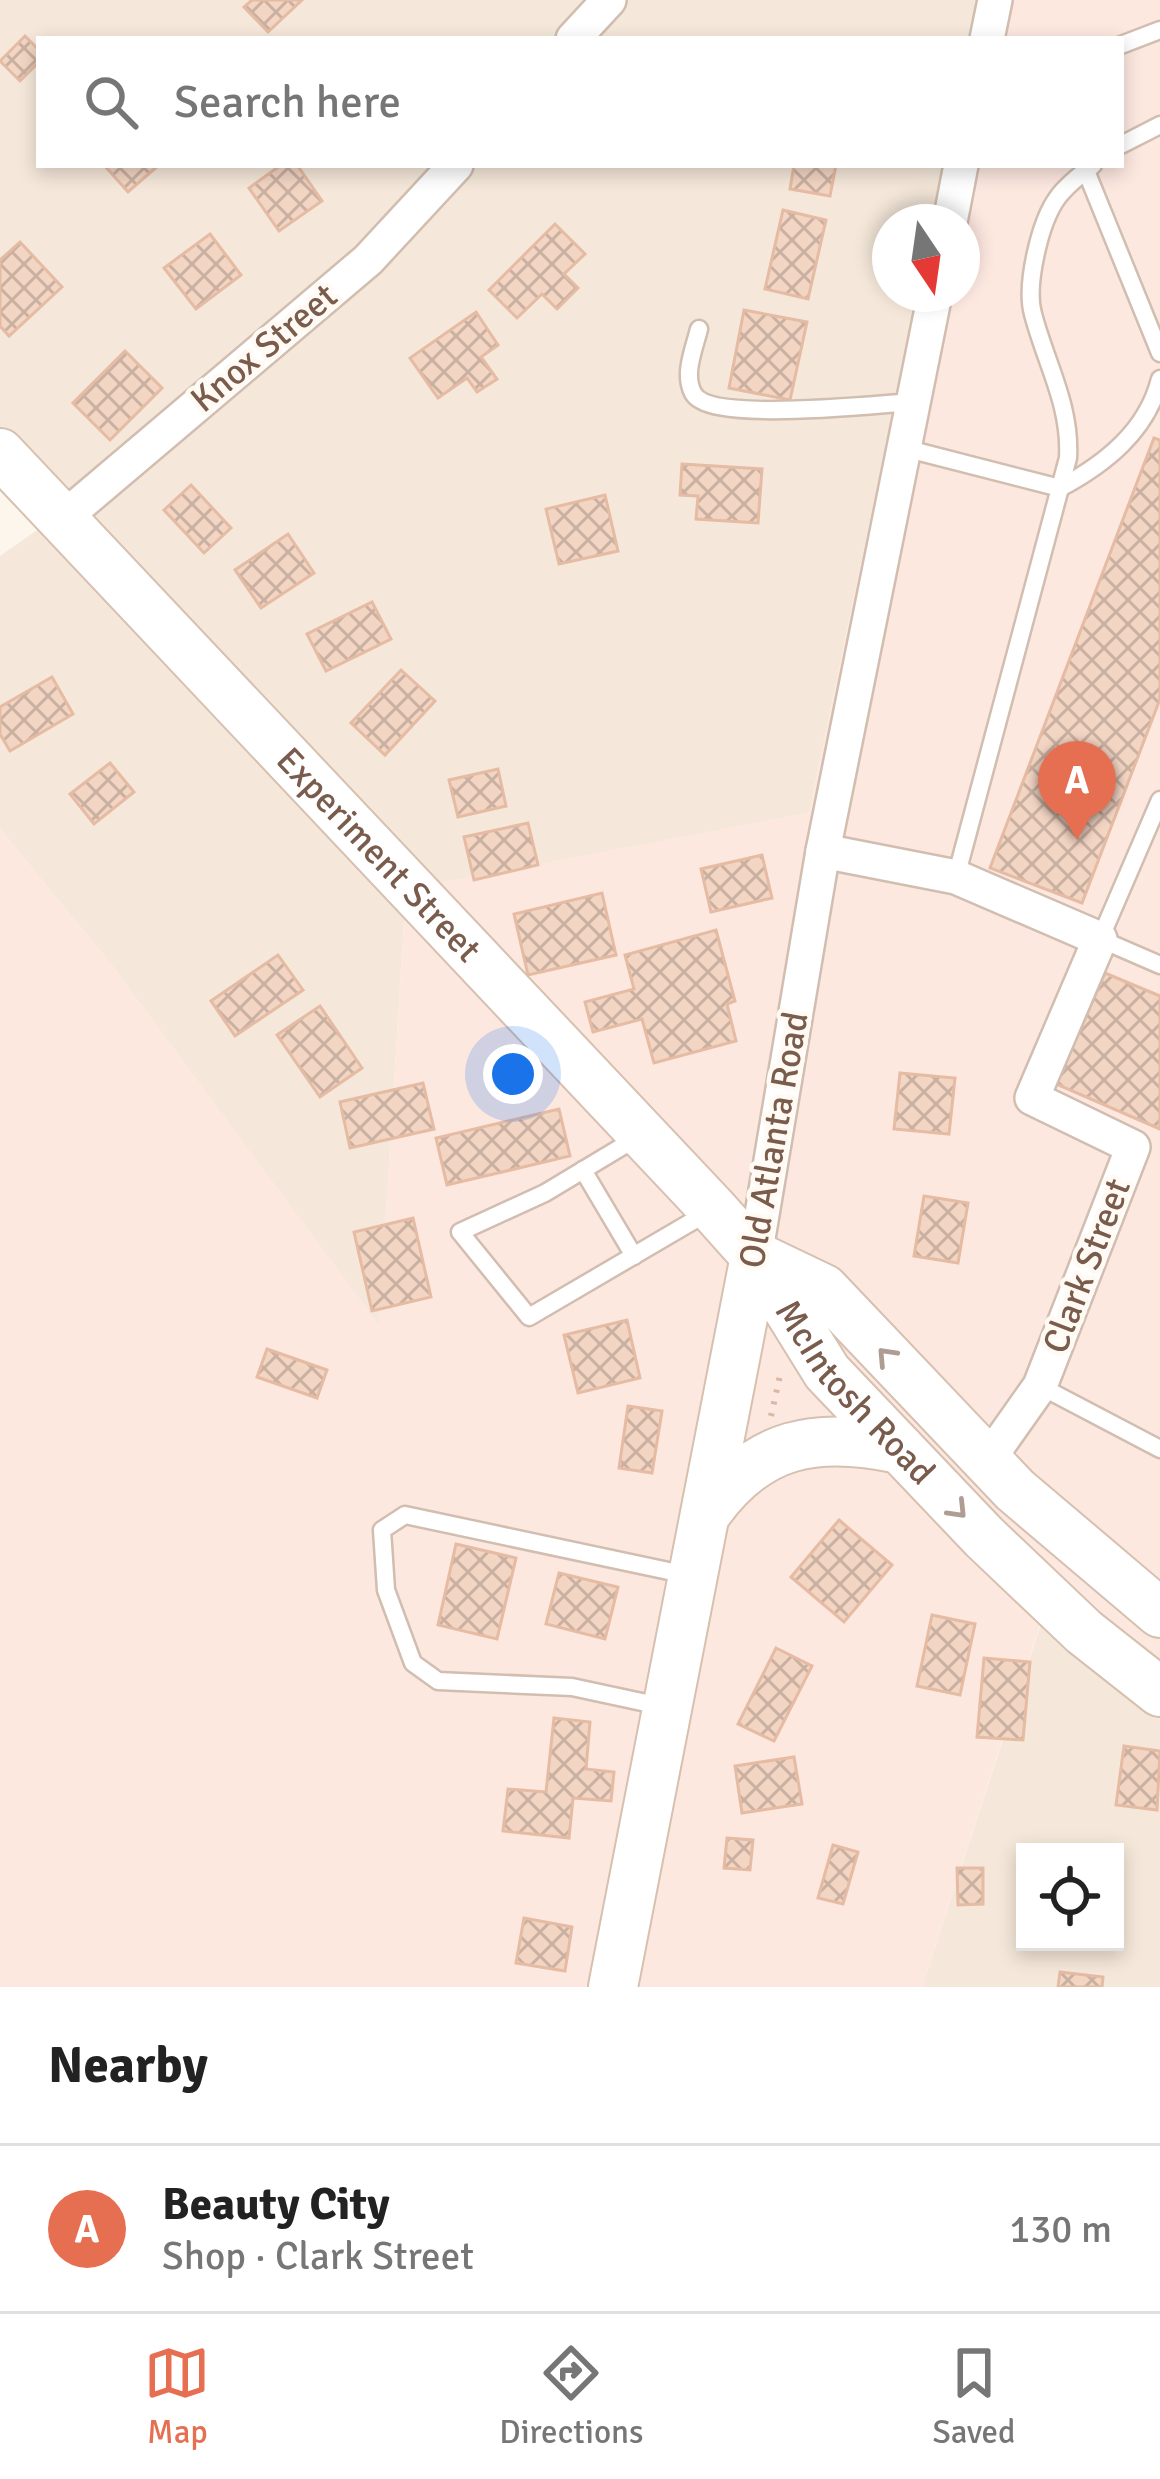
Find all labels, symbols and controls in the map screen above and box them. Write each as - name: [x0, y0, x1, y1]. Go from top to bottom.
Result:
- search box: [36, 36, 1124, 168]
- icon: search: [78, 69, 144, 135]
- text: Search here: [174, 75, 401, 130]
- north arrow: [872, 204, 980, 312]
- street label: Knox Street: [182, 274, 346, 422]
- street label: Experiment Street: [267, 738, 491, 971]
- pin: A: [1038, 741, 1116, 840]
- street label: Old Atlanta Road: [729, 1008, 819, 1272]
- your location: [483, 1044, 543, 1104]
- street label: Clark Street: [1033, 1172, 1141, 1360]
- street label: McIntosh Road: [765, 1292, 945, 1494]
- one-way arrow: [879, 1348, 901, 1370]
- one-way arrow: [944, 1496, 966, 1518]
- map controls: [1016, 1843, 1124, 1951]
- button: locate: [1016, 1843, 1124, 1951]
- text: Nearby: [48, 2034, 208, 2097]
- text: Beauty City: [162, 2177, 390, 2232]
- text: A: [75, 2205, 99, 2253]
- text: 130 m: [1009, 2205, 1112, 2253]
- text: Shop · Clark Street: [162, 2232, 474, 2280]
- tab: Map: [144, 2340, 210, 2453]
- tab: Directions: [499, 2340, 644, 2453]
- tab: Saved: [932, 2340, 1016, 2453]

